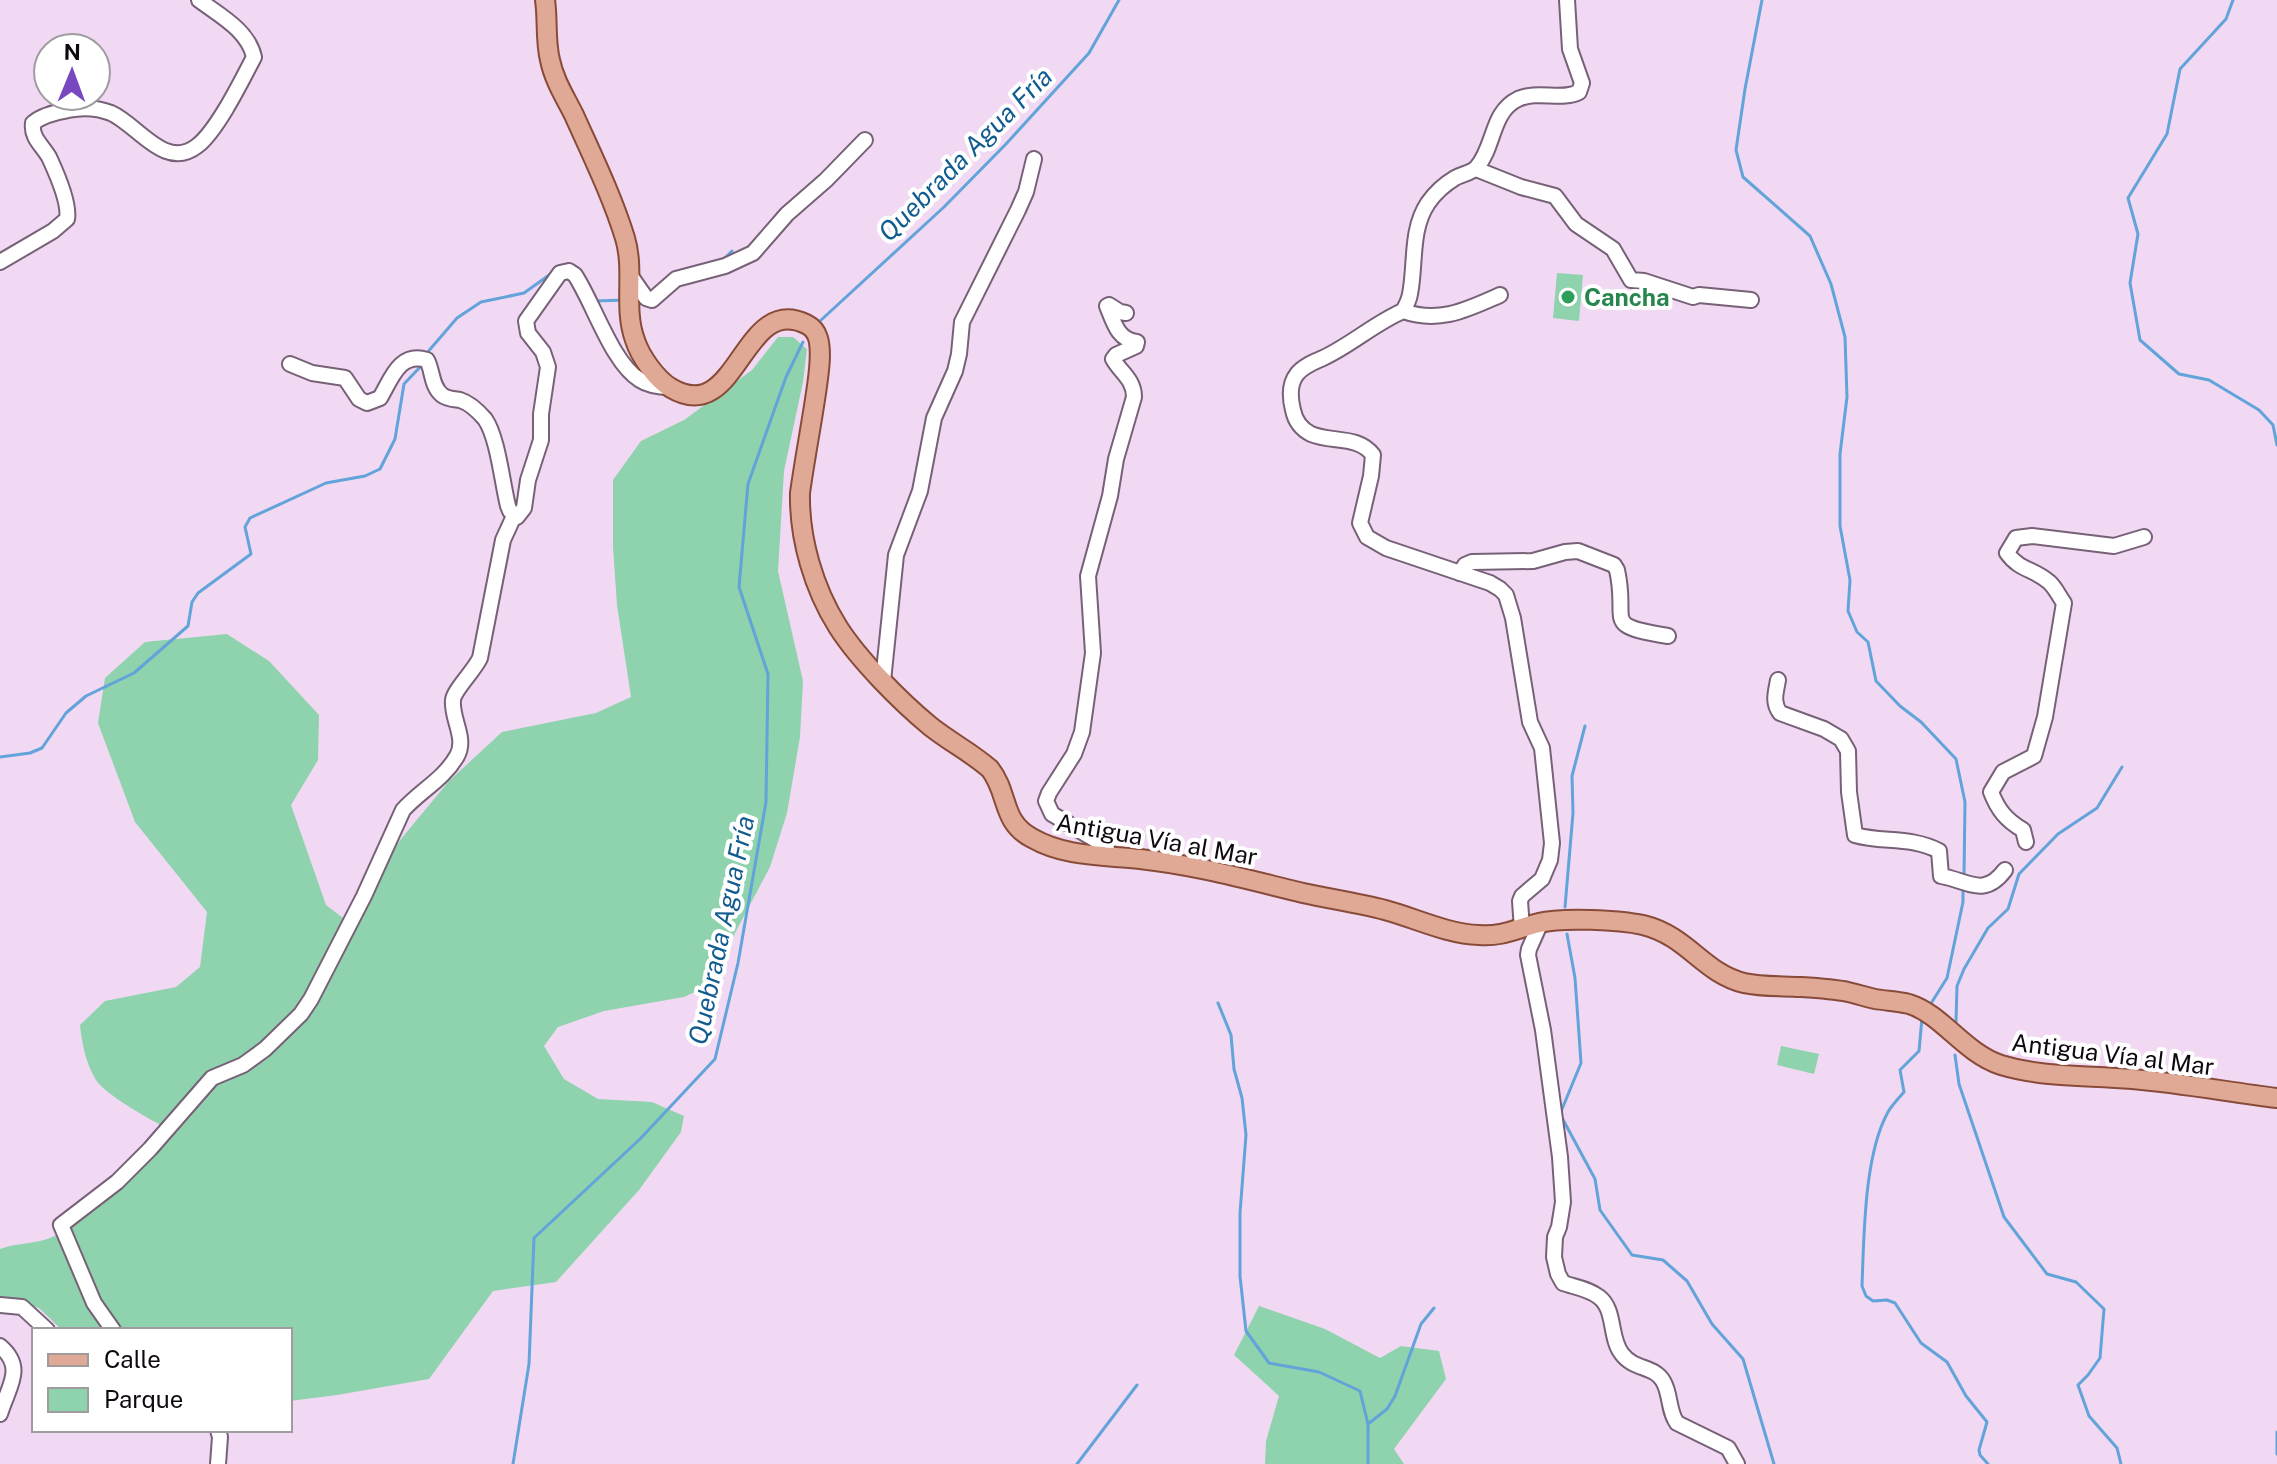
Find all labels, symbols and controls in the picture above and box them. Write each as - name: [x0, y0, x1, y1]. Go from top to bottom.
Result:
- north arrow: [32, 32, 112, 112]
- text: N: [64, 39, 81, 65]
- water label: Quebrada Agua Fría: [872, 61, 1058, 247]
- place label: Cancha: [1584, 283, 1670, 311]
- marker: Cancha: [1559, 288, 1577, 306]
- street label: Antigua Vía al Mar: [1054, 808, 1260, 870]
- water label: Quebrada Agua Fría: [682, 813, 760, 1047]
- street label: Antigua Vía al Mar: [2010, 1028, 2216, 1080]
- legend: [32, 1328, 292, 1432]
- text: Calle: [104, 1345, 161, 1373]
- text: Parque: [104, 1385, 183, 1413]

